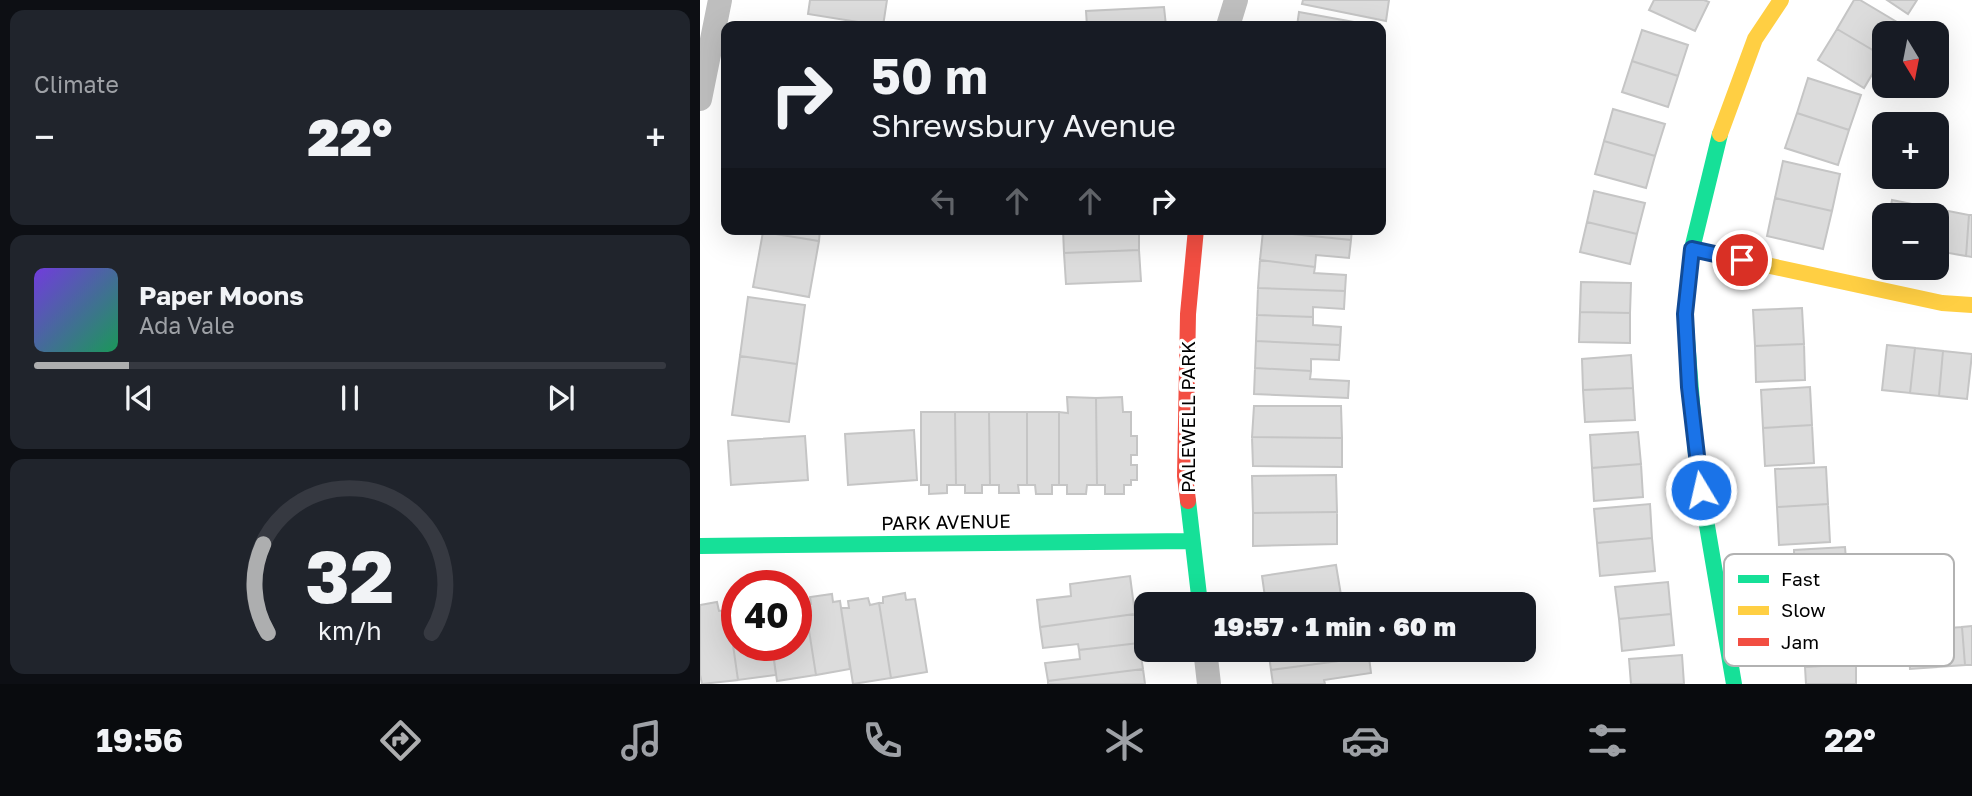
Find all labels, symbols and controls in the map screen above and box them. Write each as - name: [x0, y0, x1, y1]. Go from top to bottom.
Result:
- north arrow: [1872, 21, 1950, 98]
- map controls: [1872, 21, 1949, 280]
- text: 50 m: [871, 46, 988, 105]
- icon: right: [756, 49, 847, 140]
- text: Climate: [34, 70, 119, 98]
- text: 22°: [308, 105, 392, 167]
- text: Shrewsbury Avenue: [871, 106, 1176, 144]
- button: +: [1872, 112, 1949, 189]
- text: −: [34, 114, 55, 159]
- text: +: [645, 114, 666, 159]
- icon: left: [925, 182, 963, 220]
- icon: ahead: [998, 182, 1036, 220]
- icon: ahead: [1071, 182, 1109, 220]
- icon: right: [1144, 182, 1182, 220]
- button: −: [1872, 203, 1949, 280]
- pin: [1712, 230, 1772, 290]
- icon: arrive: [1723, 241, 1761, 279]
- text: Paper Moons: [139, 280, 304, 311]
- text: Ada Vale: [139, 311, 235, 339]
- street label: PALEWELL PARK: [1176, 341, 1199, 493]
- icon: previous: [120, 379, 158, 417]
- icon: pause: [331, 379, 369, 417]
- icon: next: [542, 379, 580, 417]
- position arrow: [1664, 453, 1738, 527]
- street label: PARK AVENUE: [881, 509, 1011, 534]
- text: 32: [306, 532, 394, 619]
- legend: [1724, 554, 1954, 666]
- text: Fast: [1781, 567, 1820, 590]
- speed limit sign: 40: [721, 570, 812, 661]
- text: Slow: [1781, 598, 1826, 621]
- text: 19:57 · 1 min · 60 m: [1214, 611, 1456, 642]
- text: km/h: [318, 614, 382, 645]
- text: Jam: [1781, 630, 1819, 653]
- icon: directions: [376, 716, 425, 765]
- icon: music: [617, 716, 666, 765]
- icon: phone: [858, 716, 907, 765]
- icon: climate: [1100, 716, 1149, 765]
- icon: car: [1341, 716, 1390, 765]
- icon: filters: [1583, 716, 1632, 765]
- text: 19:56: [96, 721, 183, 759]
- text: 22°: [1824, 721, 1876, 759]

